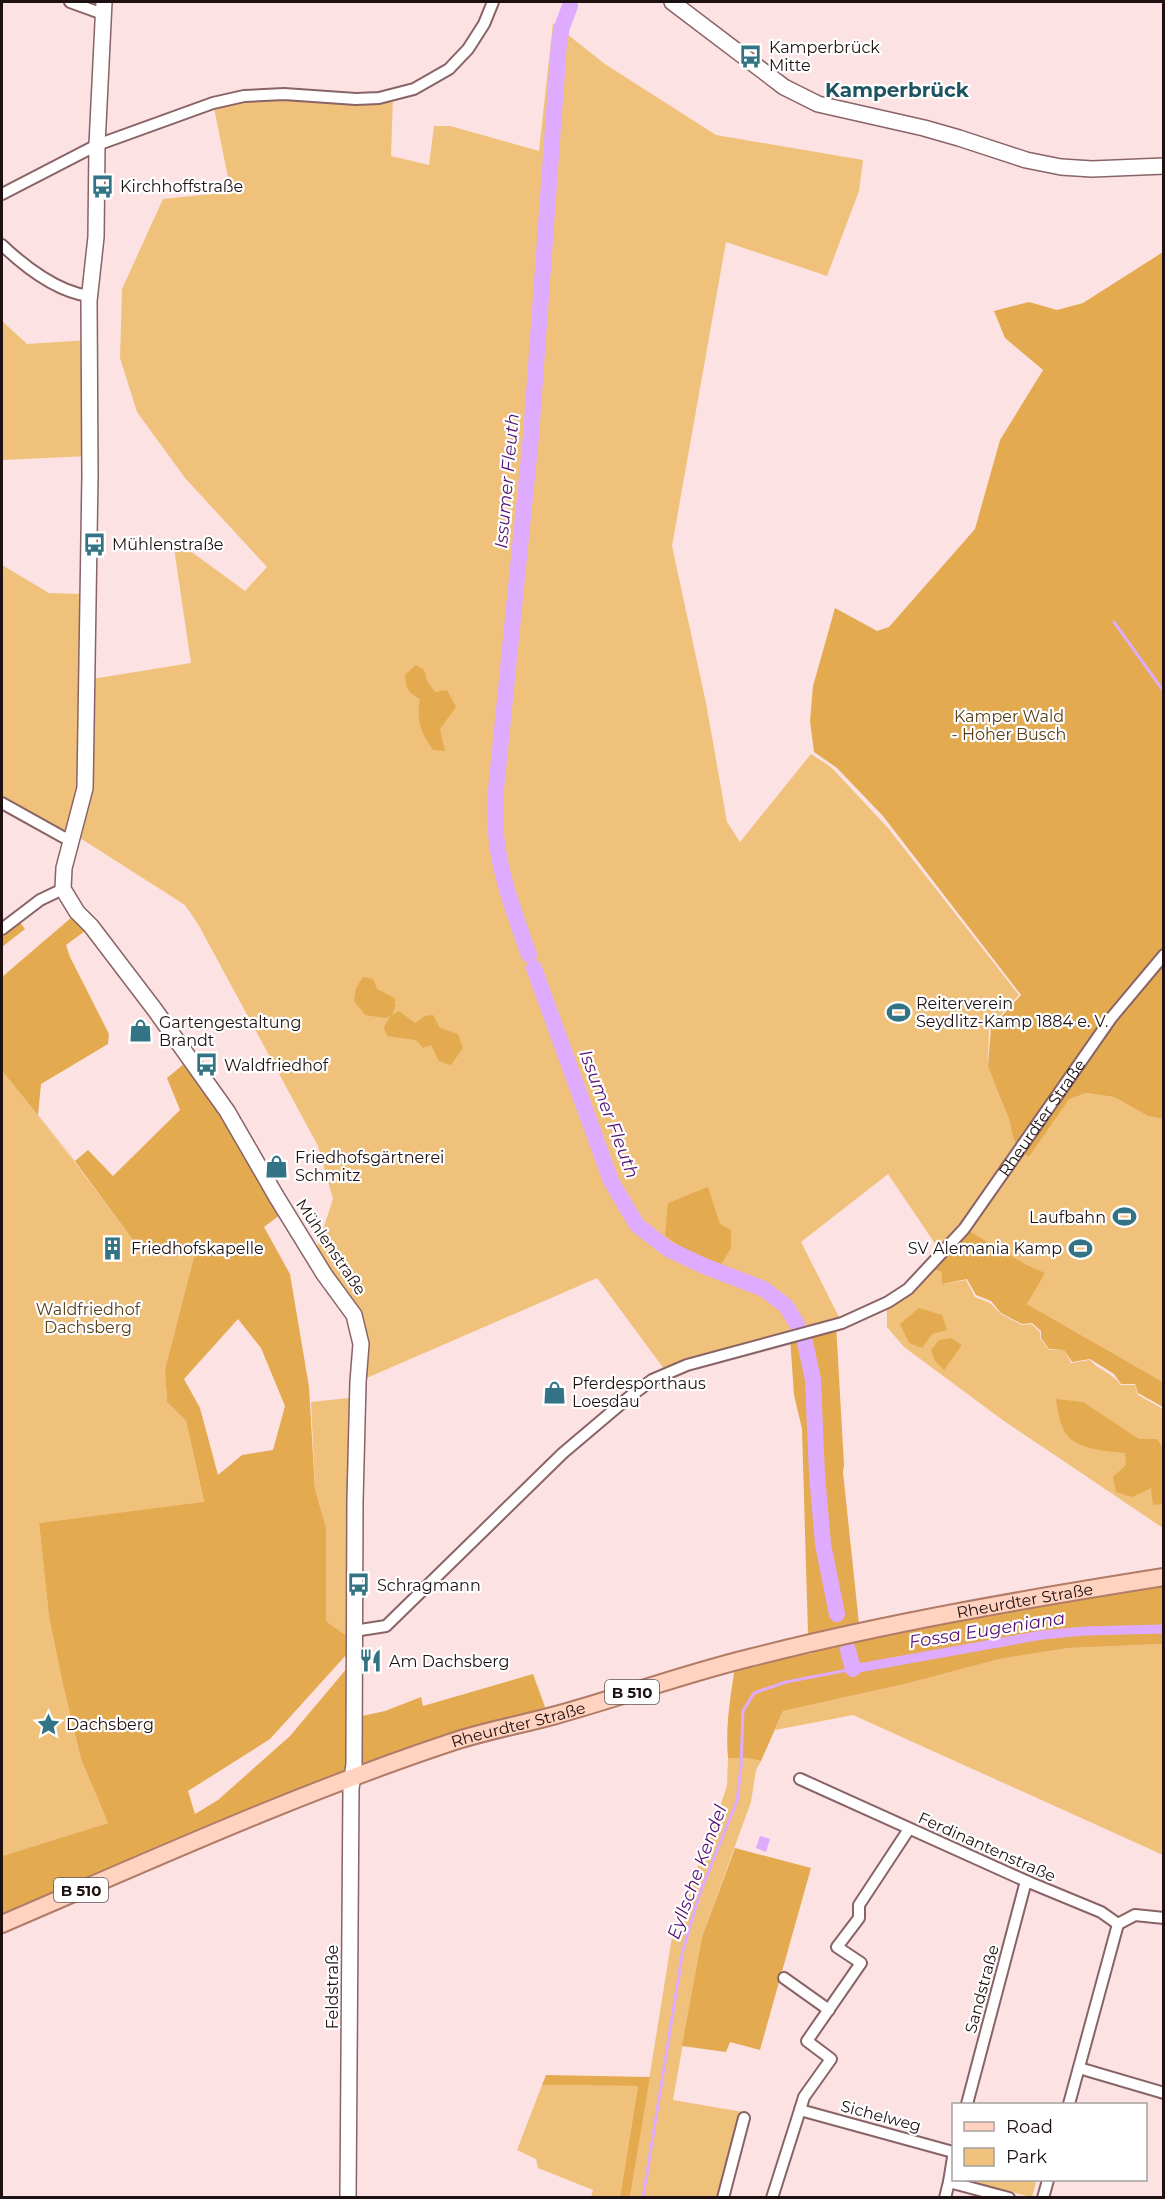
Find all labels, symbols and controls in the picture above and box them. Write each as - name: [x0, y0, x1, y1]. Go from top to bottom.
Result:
- place label: Kamperbrück Mitte: [769, 38, 880, 75]
- bus stop icon: Kamperbrück Mitte: [738, 43, 764, 69]
- district label: Kamperbrück: [825, 78, 970, 102]
- bus stop icon: Kirchhoffstraße: [89, 173, 115, 199]
- place label: Kirchhoffstraße: [120, 177, 243, 196]
- water label: Issumer Fleuth: [490, 412, 524, 550]
- bus stop icon: Mühlenstraße: [81, 531, 107, 557]
- place label: Mühlenstraße: [112, 535, 224, 554]
- park label: Kamper Wald - Hoher Busch: [952, 707, 1066, 744]
- place label: Reiterverein Seydlitz-Kamp 1884 e. V.: [916, 994, 1109, 1031]
- sports icon: Reiterverein Seydlitz-Kamp 1884 e. V.: [885, 999, 911, 1025]
- place label: Gartengestaltung Brandt: [159, 1013, 301, 1050]
- shop icon: Gartengestaltung Brandt: [128, 1018, 154, 1044]
- water label: Issumer Fleuth: [574, 1047, 644, 1181]
- bus stop icon: Waldfriedhof: [193, 1052, 219, 1078]
- place label: Waldfriedhof: [224, 1056, 329, 1075]
- street label: Rheurdter Straße: [994, 1056, 1089, 1180]
- place label: Friedhofsgärtnerei Schmitz: [295, 1148, 444, 1185]
- shop icon: Friedhofsgärtnerei Schmitz: [264, 1153, 290, 1179]
- street label: Mühlenstraße: [292, 1195, 370, 1299]
- sports icon: Laufbahn: [1111, 1204, 1137, 1230]
- place label: Laufbahn: [1029, 1208, 1106, 1227]
- building icon: Friedhofskapelle: [100, 1235, 126, 1261]
- sports icon: SV Alemania Kamp: [1067, 1235, 1093, 1261]
- place label: Friedhofskapelle: [131, 1239, 264, 1258]
- place label: SV Alemania Kamp: [908, 1239, 1062, 1258]
- park label: Waldfriedhof Dachsberg: [36, 1300, 141, 1337]
- place label: Pferdesporthaus Loesdau: [572, 1374, 706, 1411]
- shop icon: Pferdesporthaus Loesdau: [541, 1379, 567, 1405]
- bus stop icon: Schragmann: [346, 1572, 372, 1598]
- place label: Schragmann: [377, 1576, 481, 1595]
- street label: Rheurdter Straße: [955, 1579, 1094, 1622]
- water label: Fossa Eugeniana: [907, 1607, 1067, 1653]
- restaurant icon: Am Dachsberg: [358, 1648, 384, 1674]
- place label: Am Dachsberg: [389, 1652, 510, 1671]
- road number: B 510: [605, 1680, 659, 1704]
- street label: Rheurdter Straße: [448, 1698, 588, 1751]
- place icon: Dachsberg: [35, 1711, 61, 1737]
- place label: Dachsberg: [66, 1715, 154, 1734]
- water label: Eyllsche Kendel: [662, 1802, 732, 1942]
- street label: Ferdinantenstraße: [915, 1808, 1059, 1886]
- road number: B 510: [54, 1878, 108, 1902]
- street label: Sandstraße: [961, 1943, 1003, 2035]
- street label: Feldstraße: [323, 1945, 342, 2029]
- street label: Sichelweg: [839, 2096, 923, 2136]
- legend: [952, 2103, 1147, 2181]
- text: Road: [1006, 2116, 1053, 2138]
- text: Park: [1006, 2146, 1047, 2168]

